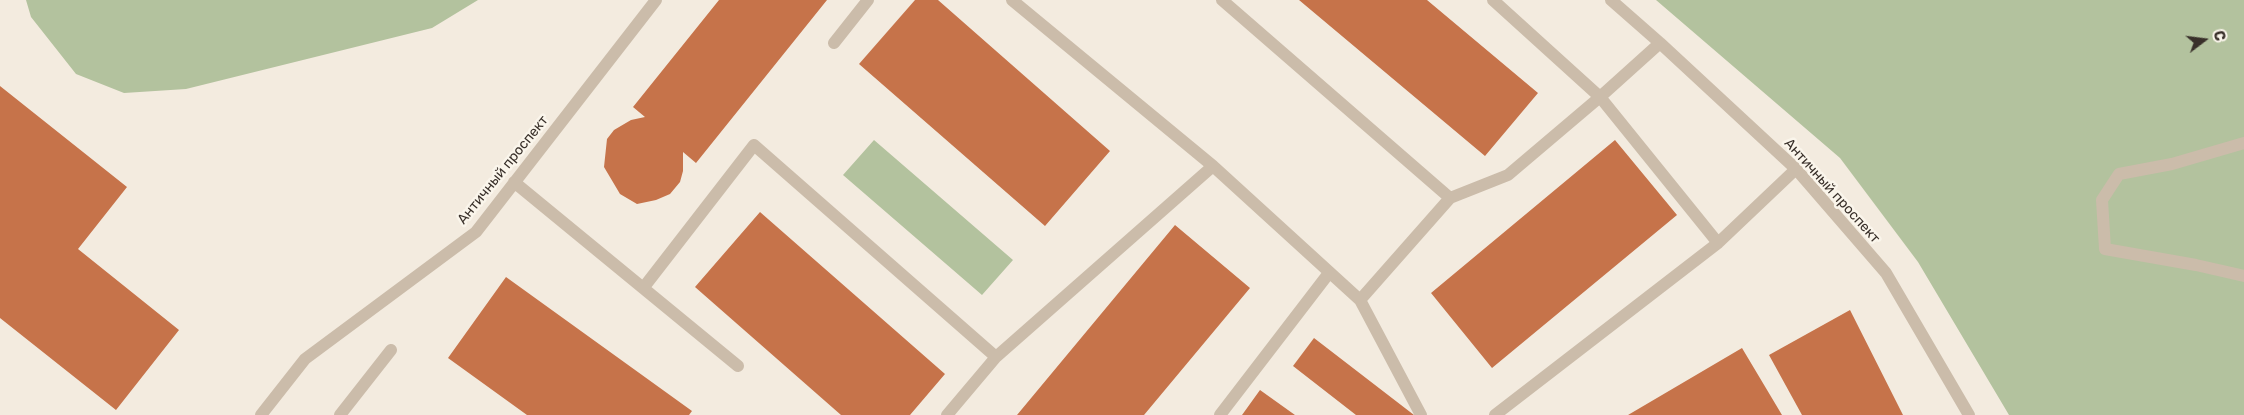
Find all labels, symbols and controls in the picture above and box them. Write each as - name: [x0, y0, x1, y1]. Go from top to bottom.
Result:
- north arrow: [2179, 15, 2229, 65]
- text: С: [2209, 29, 2228, 43]
- street label: Античный проспект: [454, 112, 552, 228]
- street label: Античный проспект: [1781, 135, 1883, 247]

